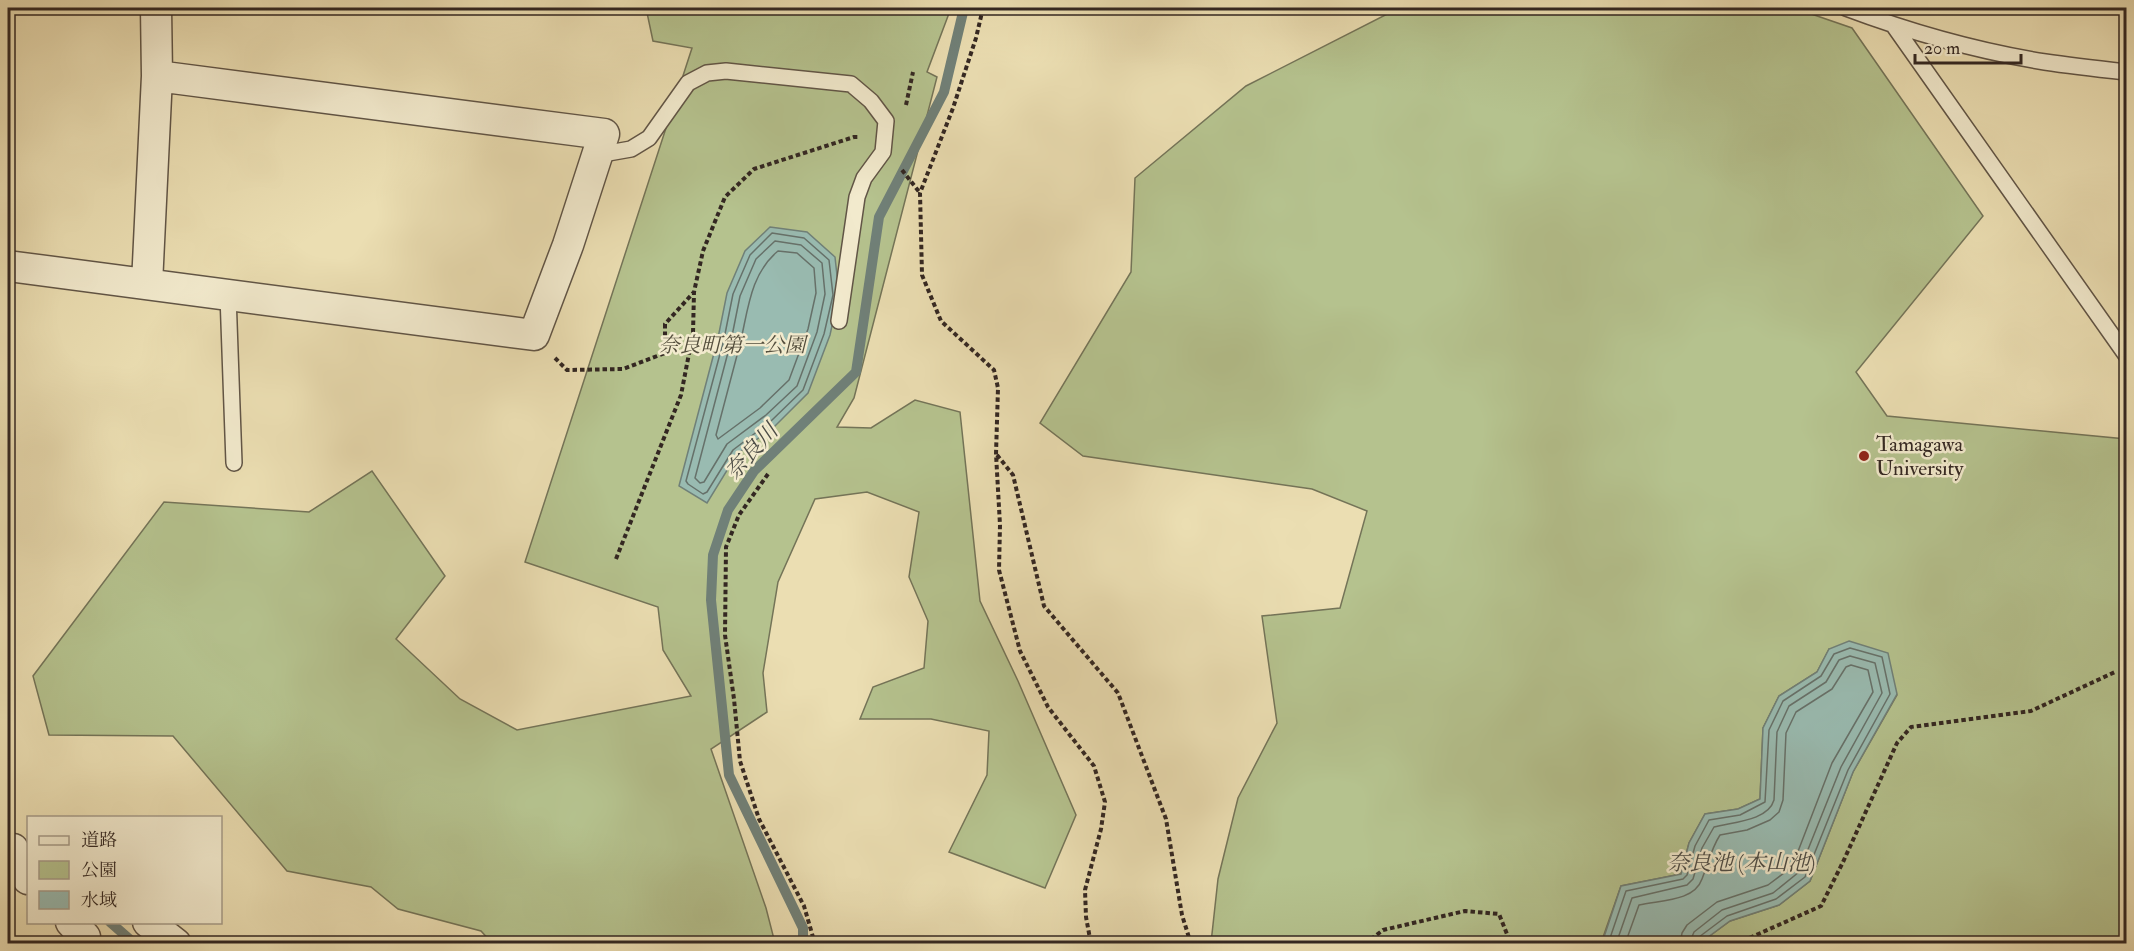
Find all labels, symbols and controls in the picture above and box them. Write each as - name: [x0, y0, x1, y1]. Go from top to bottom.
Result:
- scale bar: [1915, 27, 2022, 65]
- text: 20 m: [1924, 37, 1960, 60]
- park label: 奈良町第一公園: [659, 332, 808, 359]
- water label: 奈良川: [719, 416, 786, 486]
- place label: Tamagawa University: [1876, 431, 1964, 482]
- marker: Tamagawa University: [1857, 449, 1871, 463]
- legend: [27, 816, 222, 924]
- text: 道路: [81, 829, 117, 852]
- water label: 奈良池 (本山池): [1667, 849, 1815, 877]
- text: 公園: [81, 859, 117, 882]
- text: 水域: [81, 889, 117, 912]

